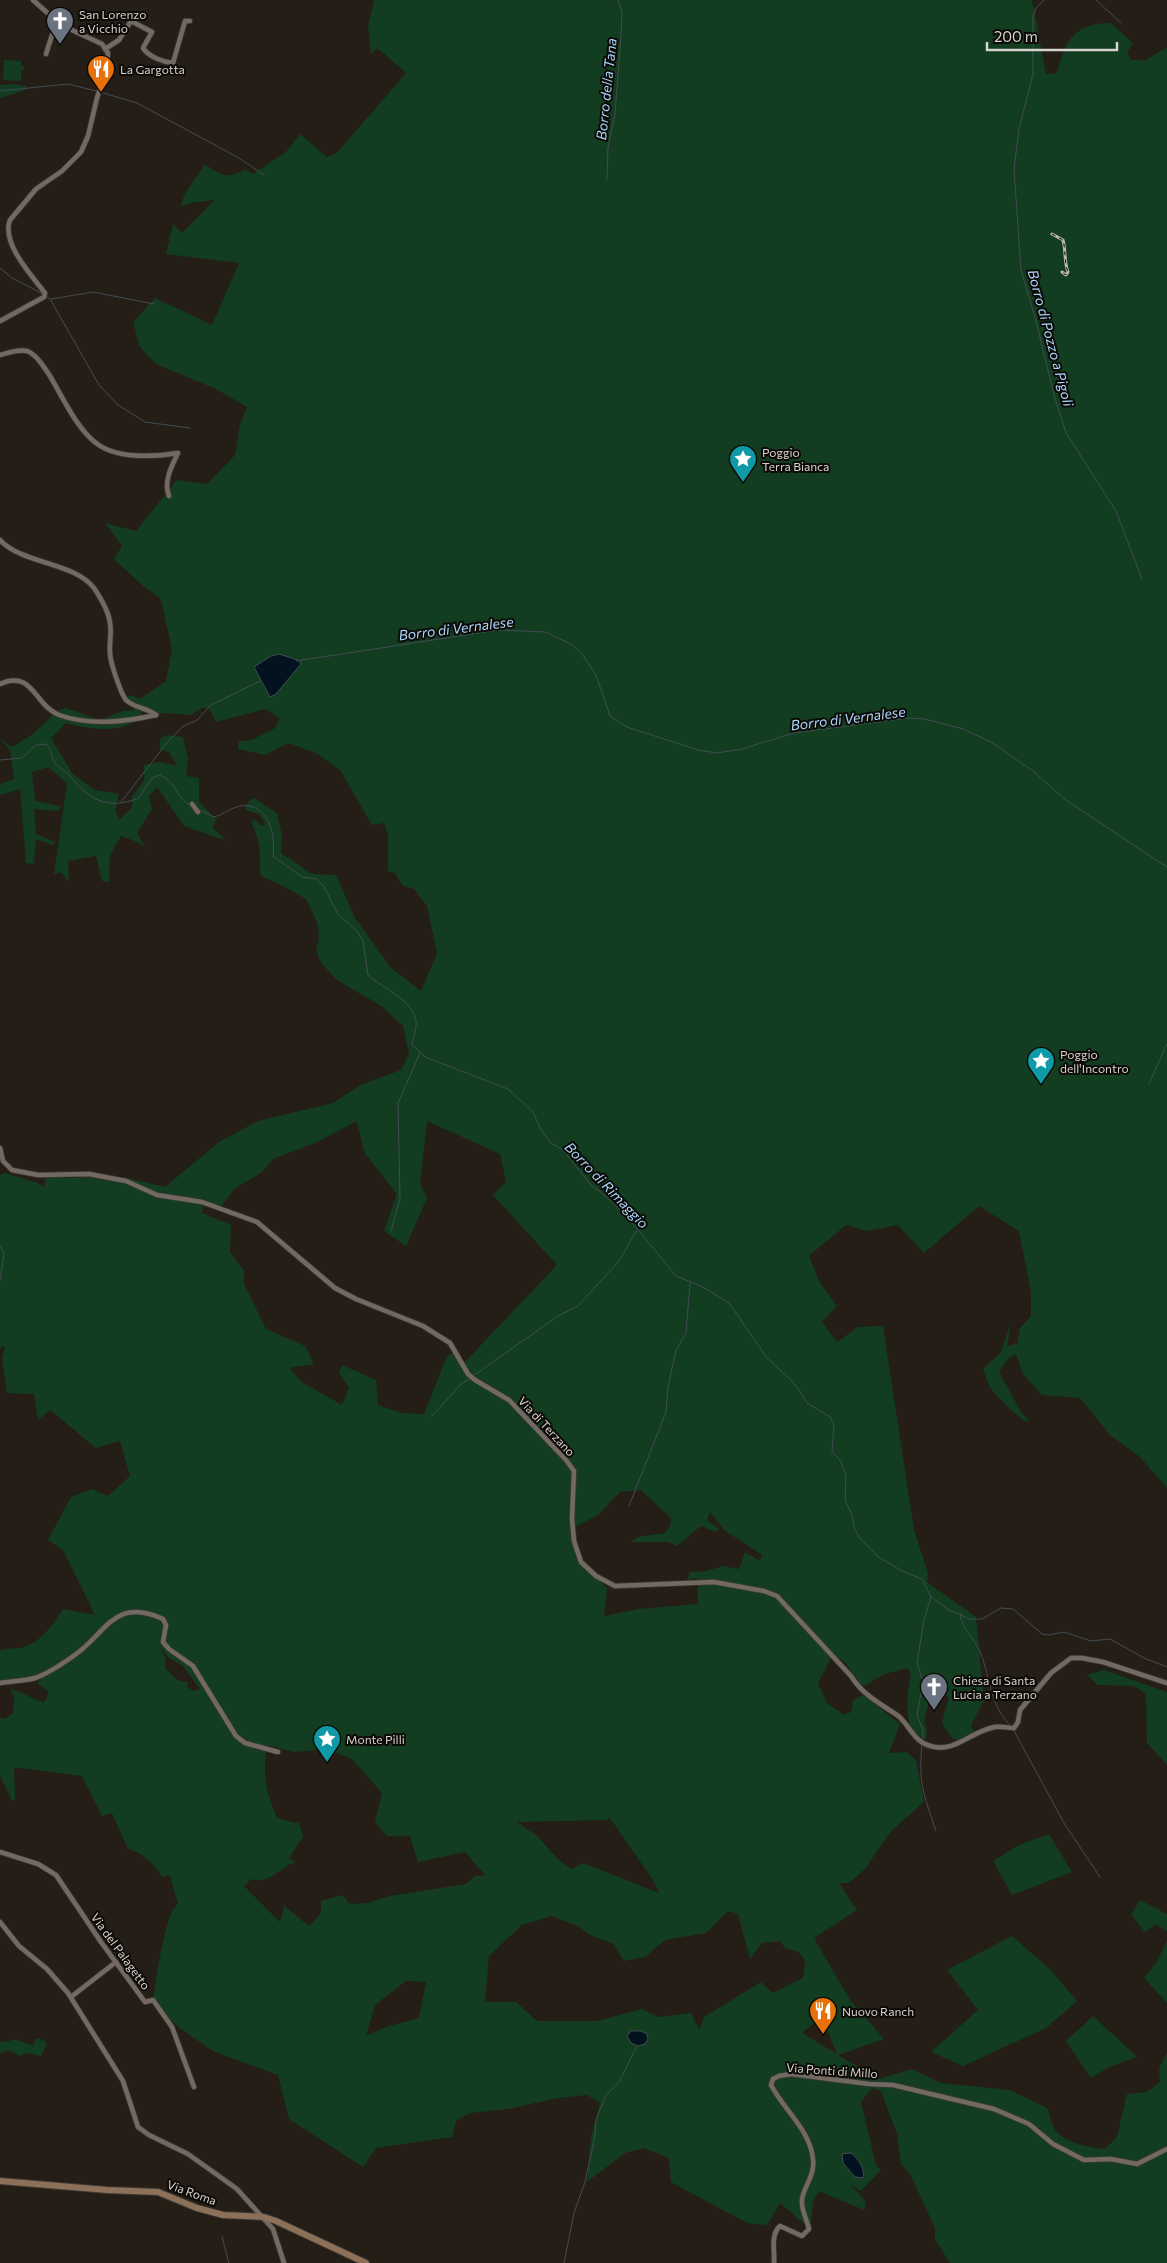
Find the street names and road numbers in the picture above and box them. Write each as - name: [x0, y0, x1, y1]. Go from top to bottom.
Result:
- street label: Via di Terzano: [516, 1393, 578, 1459]
- street label: Via del Palagetto: [89, 1910, 153, 1992]
- street label: Via Ponti di Millo: [786, 2060, 878, 2080]
- street label: Via Roma: [165, 2177, 219, 2207]

